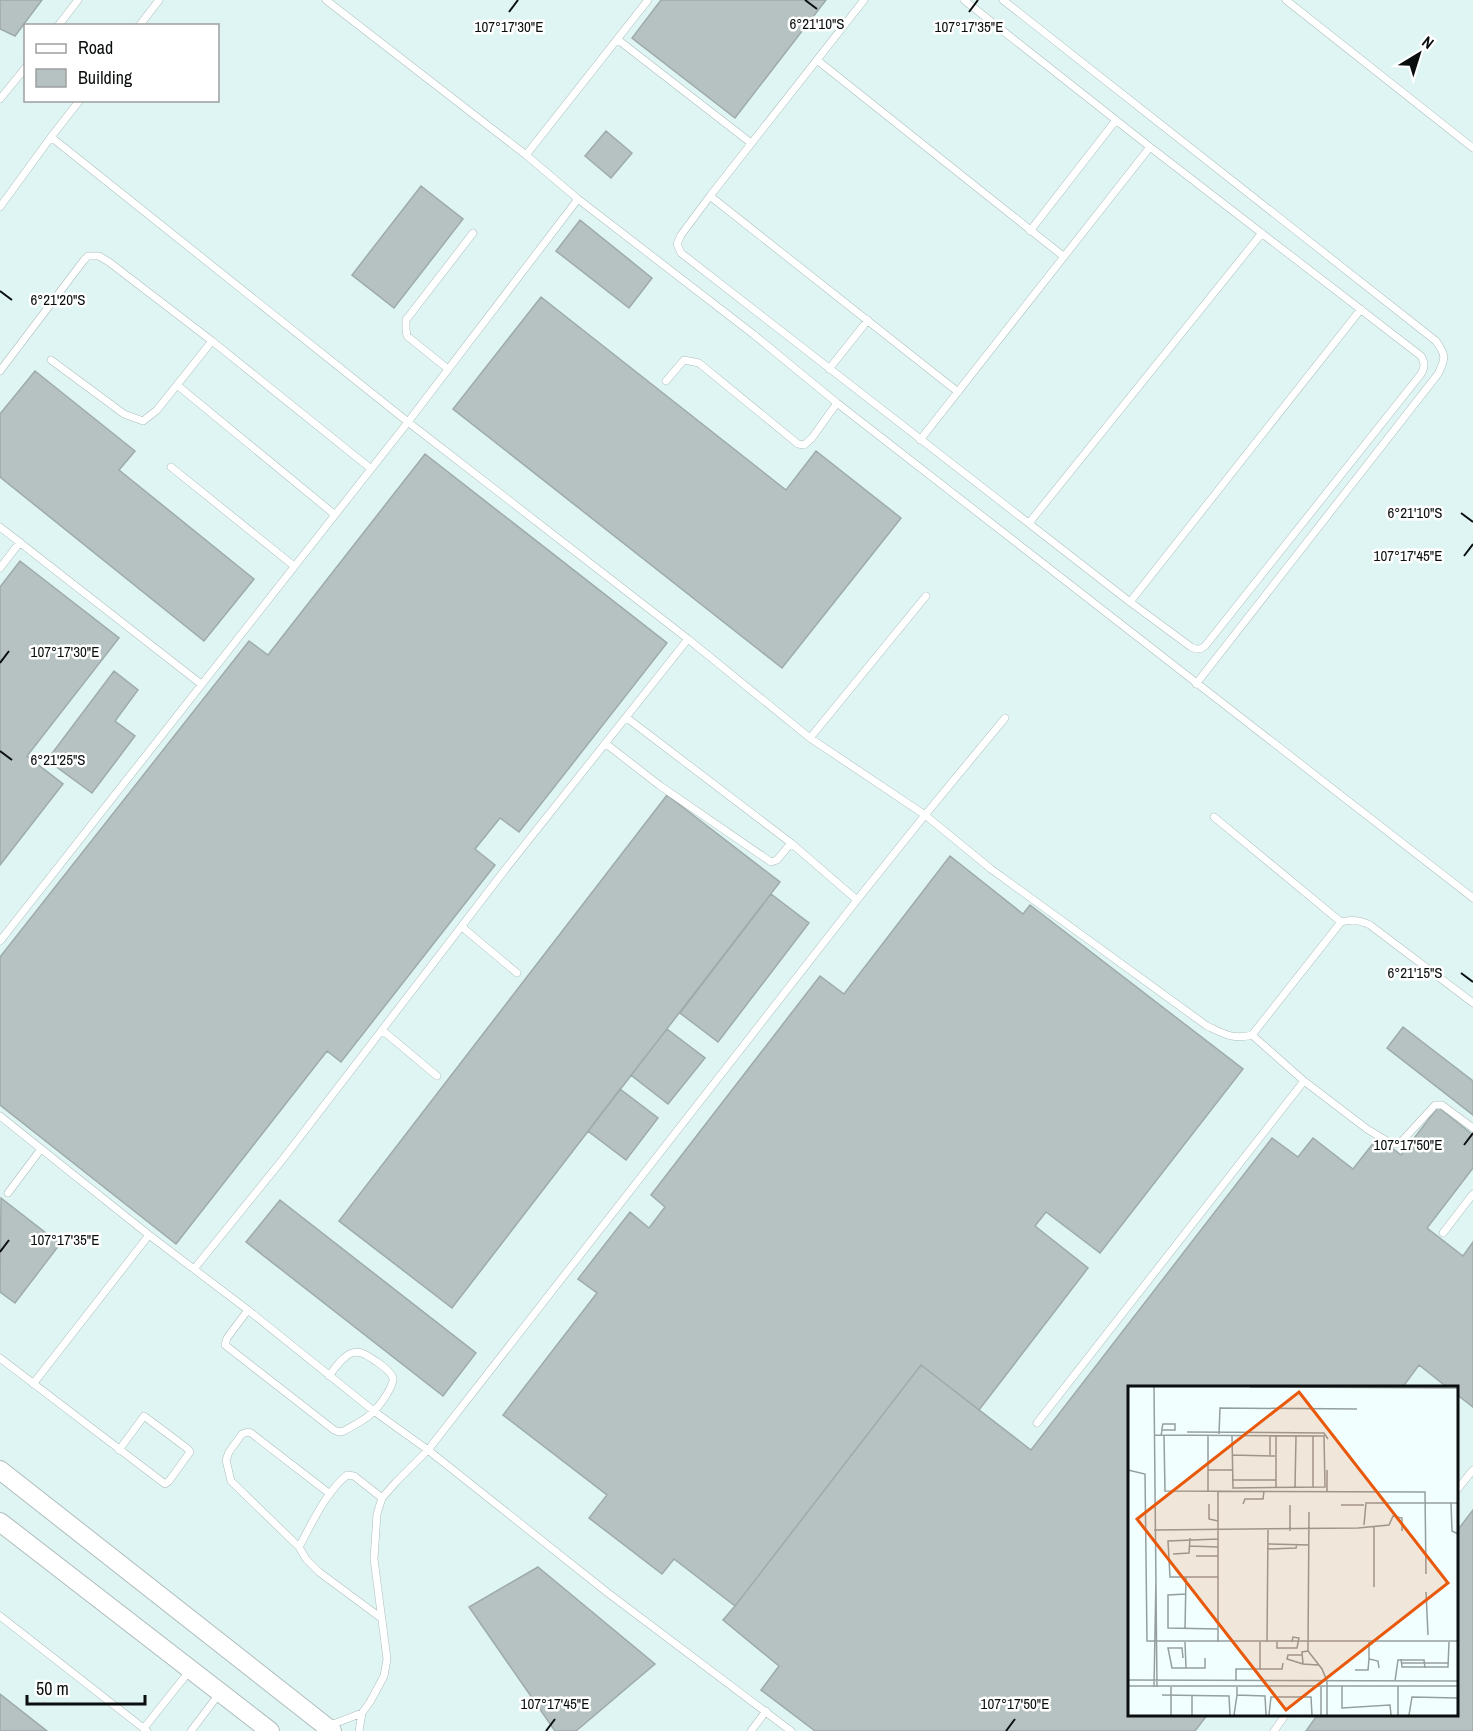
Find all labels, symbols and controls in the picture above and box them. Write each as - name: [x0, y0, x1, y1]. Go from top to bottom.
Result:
- text: 6°21'10"S: [789, 13, 845, 34]
- text: 107°17'30"E: [475, 16, 543, 37]
- text: 107°17'35"E: [935, 16, 1003, 37]
- legend: [24, 24, 219, 102]
- north arrow: [1389, 24, 1449, 84]
- text: N: [1418, 31, 1439, 54]
- text: Road: [78, 35, 113, 60]
- text: Building: [78, 65, 133, 90]
- text: 6°21'20"S: [30, 289, 86, 310]
- text: 6°21'10"S: [1387, 502, 1443, 523]
- text: 107°17'45"E: [1374, 545, 1442, 566]
- text: 107°17'30"E: [31, 641, 99, 662]
- text: 6°21'25"S: [30, 749, 86, 770]
- text: 6°21'15"S: [1387, 962, 1443, 983]
- text: 107°17'50"E: [1374, 1134, 1442, 1155]
- text: 107°17'35"E: [31, 1229, 99, 1250]
- inset map: [1128, 1386, 1458, 1716]
- scale bar: [27, 1668, 146, 1706]
- text: 50 m: [36, 1676, 69, 1701]
- text: 107°17'45"E: [521, 1693, 589, 1714]
- text: 107°17'50"E: [981, 1693, 1049, 1714]

